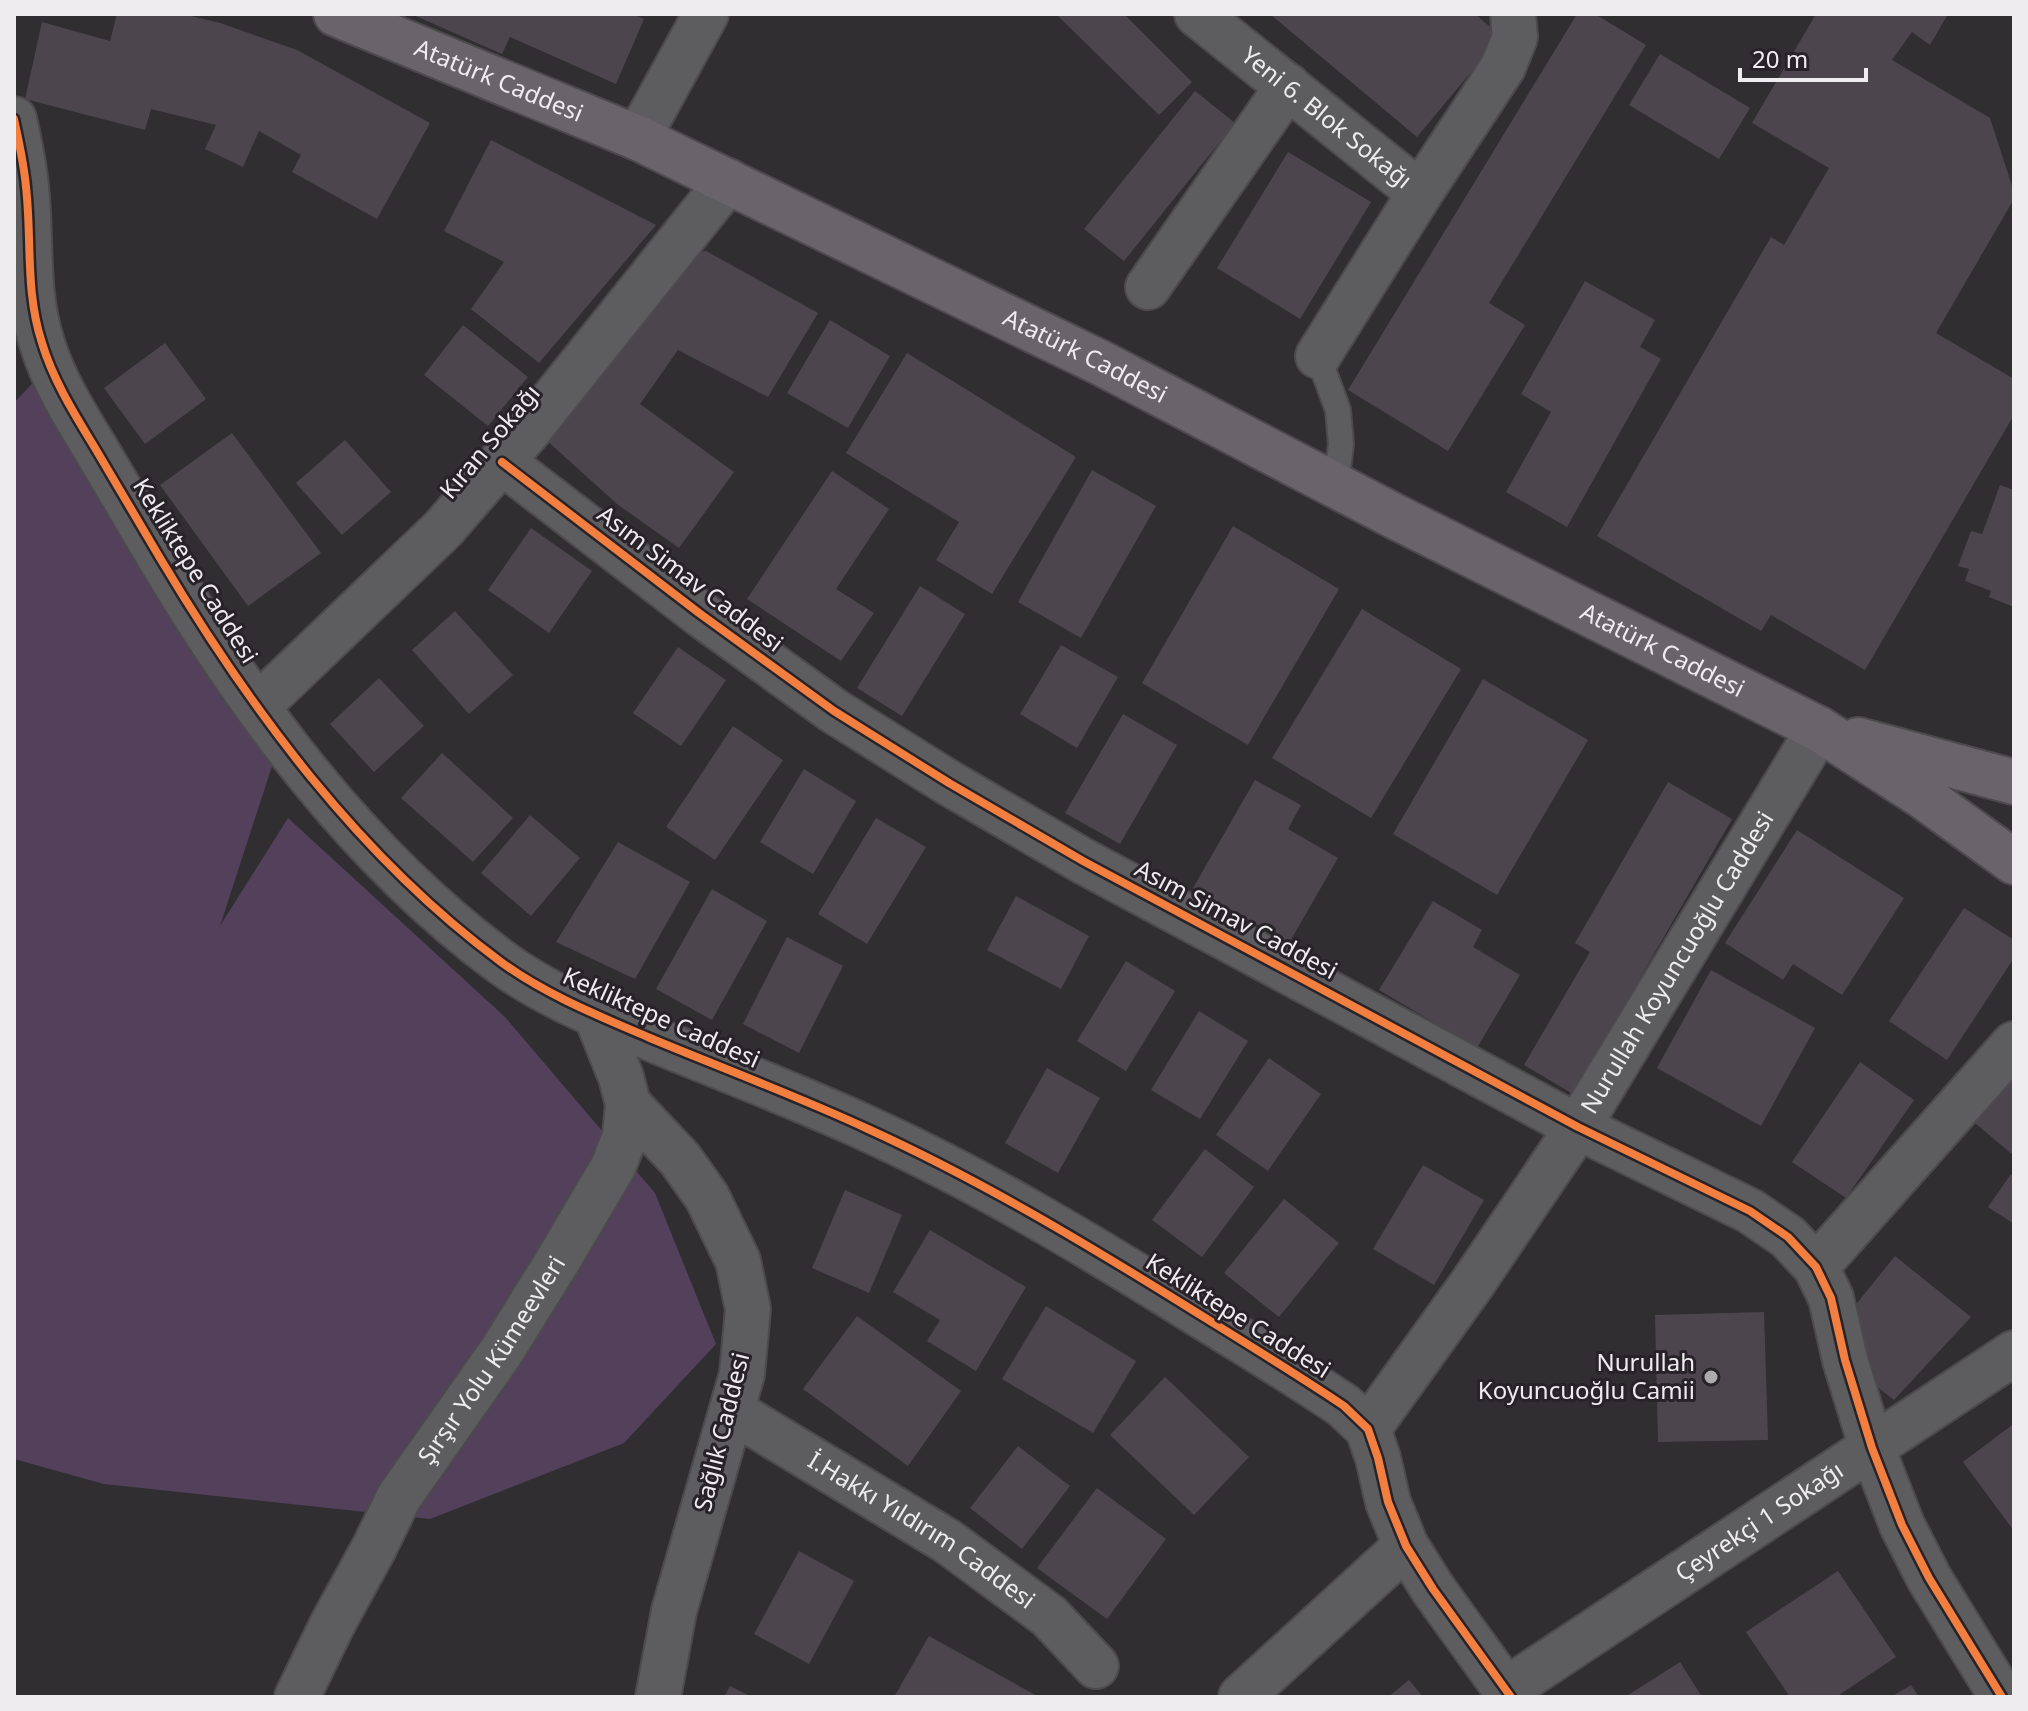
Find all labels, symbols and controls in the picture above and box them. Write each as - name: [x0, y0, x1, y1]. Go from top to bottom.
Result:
- street label: Atatürk Caddesi: [410, 30, 589, 129]
- scale bar: [1740, 32, 1866, 82]
- street label: Yeni 6. Blok Sokağı: [1235, 38, 1420, 195]
- text: 20 m: [1752, 42, 1808, 75]
- street label: Atatürk Caddesi: [998, 300, 1174, 410]
- street label: Kıran Sokağı: [431, 377, 546, 505]
- street label: Kekliktepe Caddesi: [126, 471, 267, 669]
- street label: Asım Simav Caddesi: [591, 497, 791, 659]
- street label: Atatürk Caddesi: [1575, 594, 1751, 704]
- street label: Nurullah Koyuncuoğlu Caddesi: [1572, 804, 1780, 1119]
- street label: Asım Simav Caddesi: [1130, 851, 1344, 986]
- street label: Kekliktepe Caddesi: [558, 958, 765, 1075]
- street label: Kekliktepe Caddesi: [1140, 1244, 1338, 1385]
- street label: Şırşır Yolu Kümeevleri: [409, 1249, 572, 1470]
- place label: Nurullah Koyuncuoğlu Camii: [1478, 1345, 1695, 1406]
- street label: Sağlık Caddesi: [685, 1349, 756, 1514]
- marker: Nurullah Koyuncuoğlu Camii: [1702, 1368, 1720, 1386]
- street label: İ.Hakkı Yıldırım Caddesi: [802, 1443, 1043, 1615]
- street label: Çeyrekçi 1 Sokağı: [1668, 1453, 1849, 1588]

